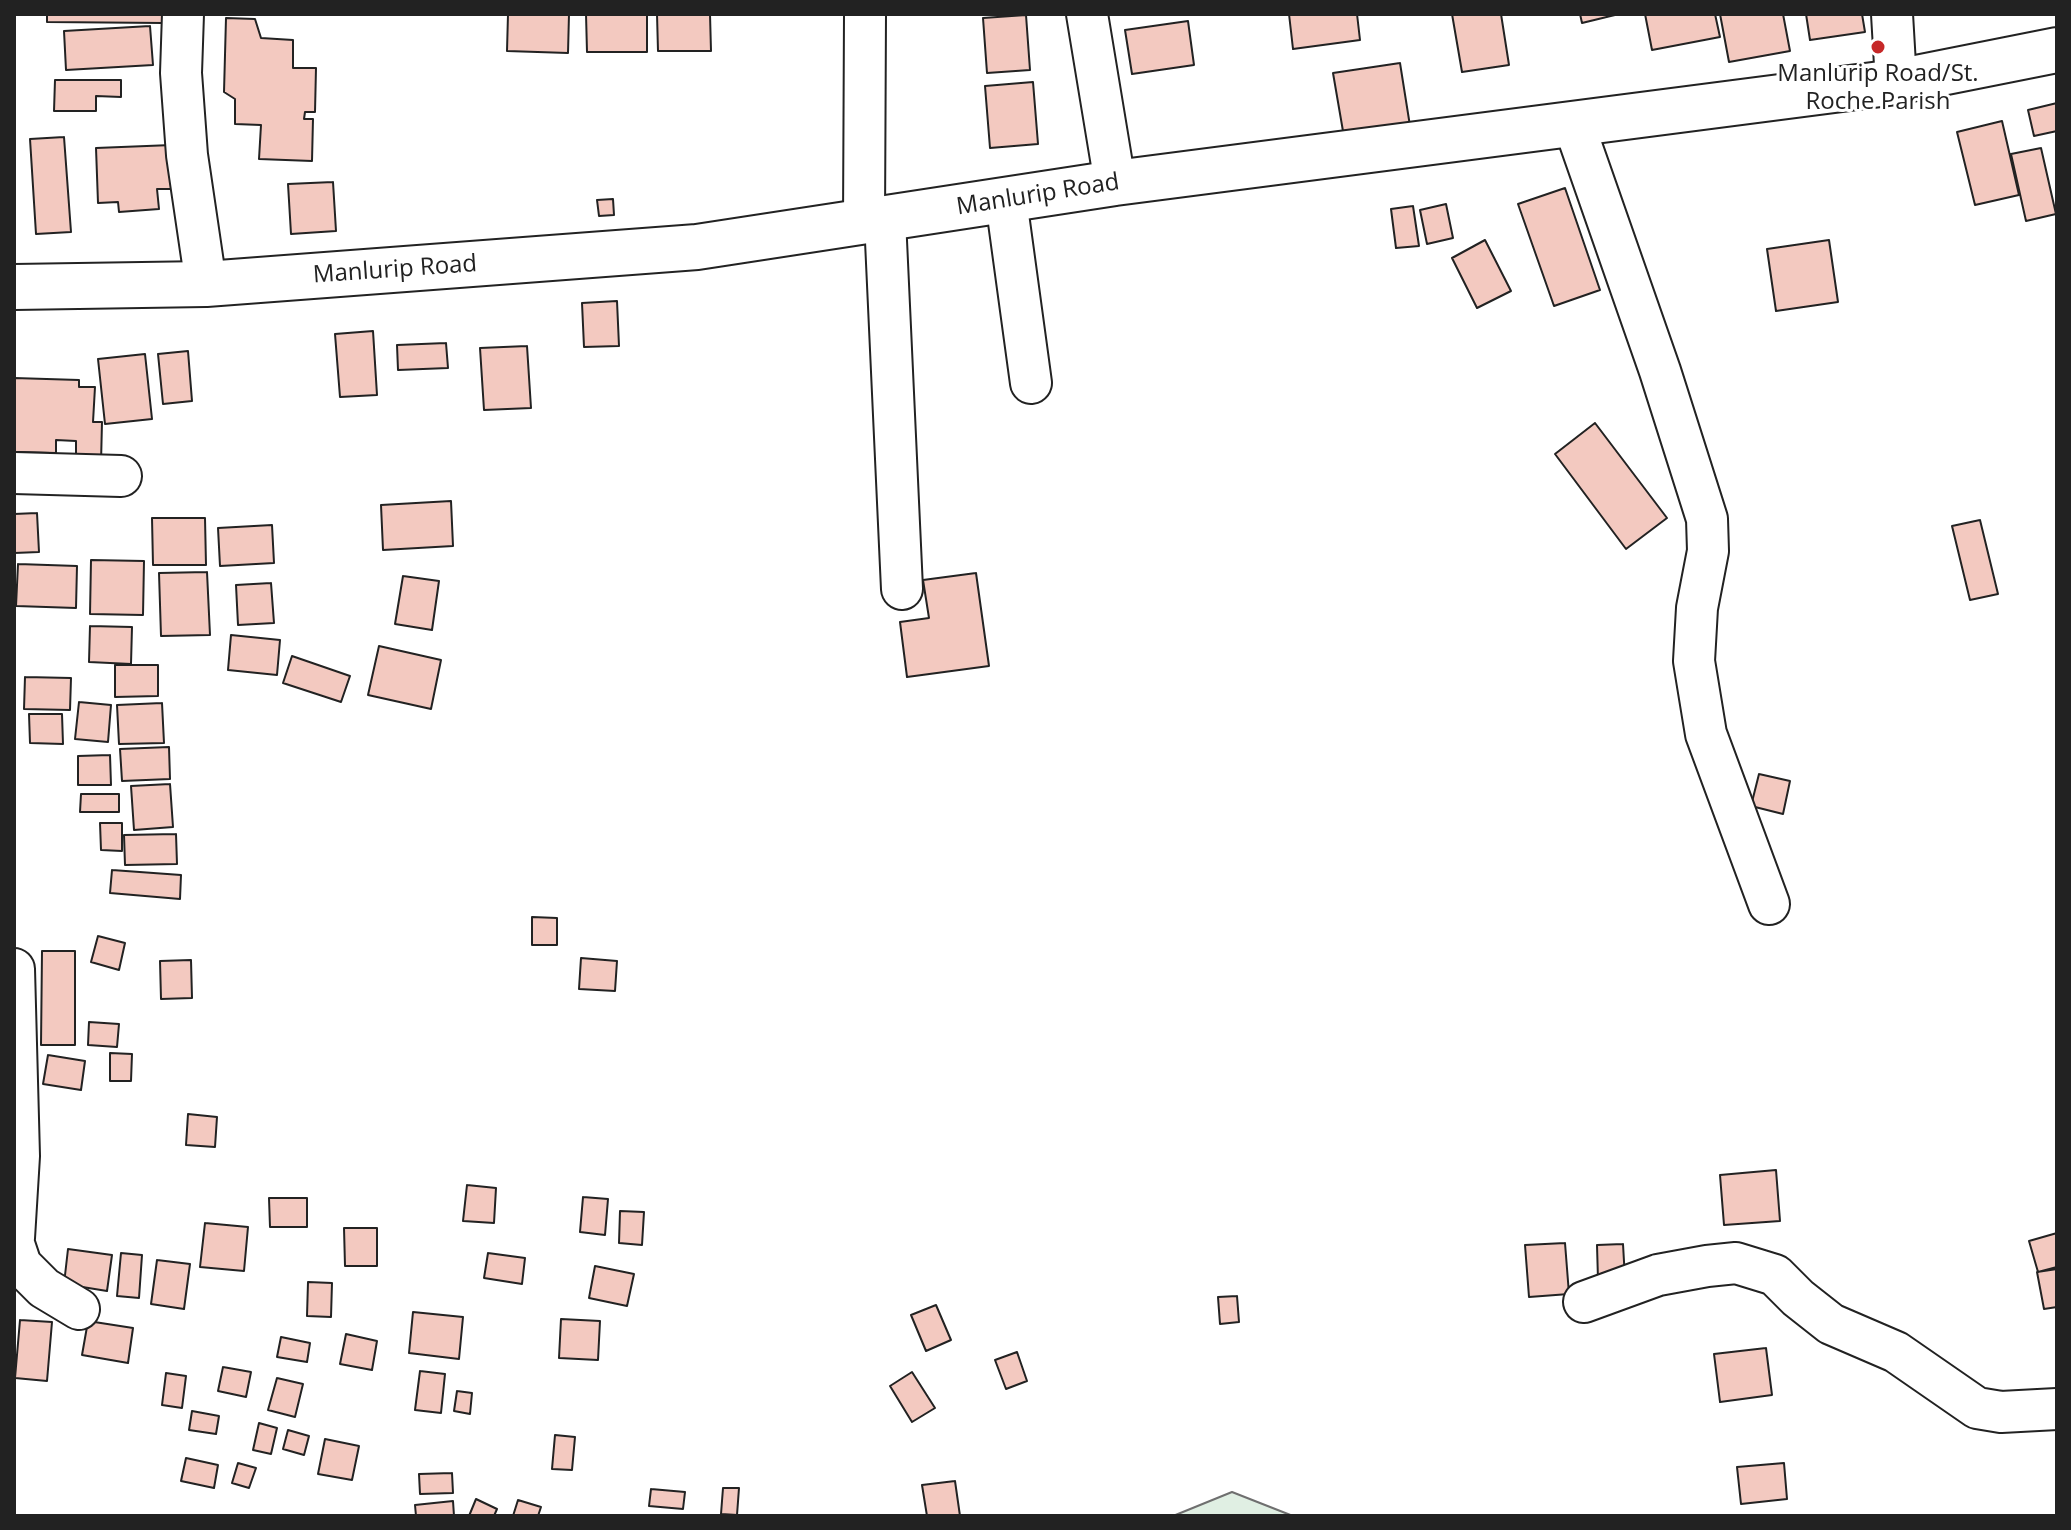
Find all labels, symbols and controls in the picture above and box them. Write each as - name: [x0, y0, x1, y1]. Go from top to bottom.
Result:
- marker: Manlurip Road/St. Roche Parish: [1869, 38, 1887, 56]
- place label: Manlurip Road/St. Roche Parish: [1777, 60, 1979, 116]
- street label: Manlurip Road: [955, 168, 1121, 222]
- street label: Manlurip Road: [312, 250, 478, 290]

